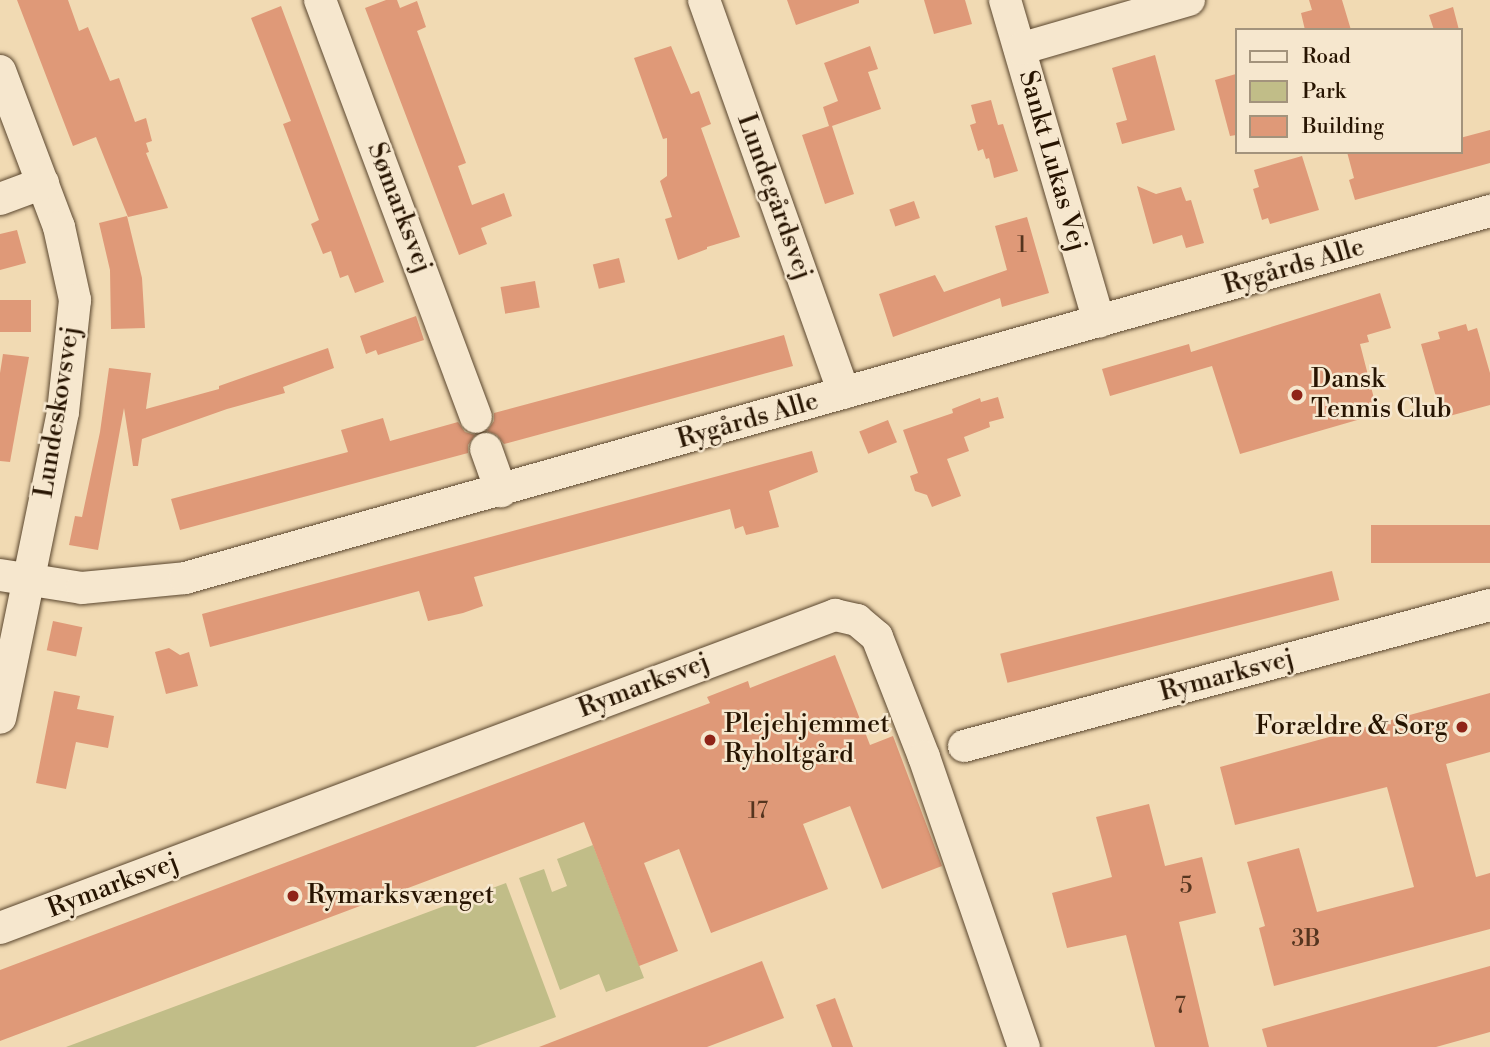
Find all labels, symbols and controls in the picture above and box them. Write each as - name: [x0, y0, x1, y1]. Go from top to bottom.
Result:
- legend: [1234, 28, 1462, 154]
- text: Road: [1302, 44, 1351, 70]
- street label: Sankt Lukas Vej: [1011, 67, 1093, 255]
- text: Park: [1302, 79, 1346, 105]
- street label: Lundegårdsvej: [730, 110, 818, 284]
- text: Building: [1302, 114, 1384, 140]
- street label: Sømarksvej: [360, 138, 438, 278]
- house number: 1: [1017, 231, 1027, 259]
- street label: Rygårds Alle: [1220, 232, 1368, 302]
- street label: Lundeskovsvej: [29, 324, 87, 500]
- place label: Dansk Tennis Club: [1311, 364, 1452, 426]
- street label: Rygårds Alle: [674, 386, 822, 456]
- marker: Dansk Tennis Club: [1289, 387, 1305, 403]
- street label: Rymarksvej: [1156, 643, 1298, 709]
- street label: Rymarksvej: [574, 647, 714, 725]
- place label: Plejehjemmet Ryholtgård: [724, 709, 889, 770]
- place label: Forældre & Sorg: [1255, 711, 1448, 743]
- marker: Forældre & Sorg: [1454, 719, 1470, 735]
- marker: Plejehjemmet Ryholtgård: [702, 732, 718, 748]
- house number: 17: [748, 797, 768, 825]
- street label: Rymarksvej: [43, 847, 183, 925]
- house number: 5: [1180, 872, 1192, 900]
- place label: Rymarksvænget: [307, 880, 494, 912]
- marker: Rymarksvænget: [285, 888, 301, 904]
- house number: 3B: [1292, 925, 1320, 953]
- house number: 7: [1174, 992, 1186, 1020]

